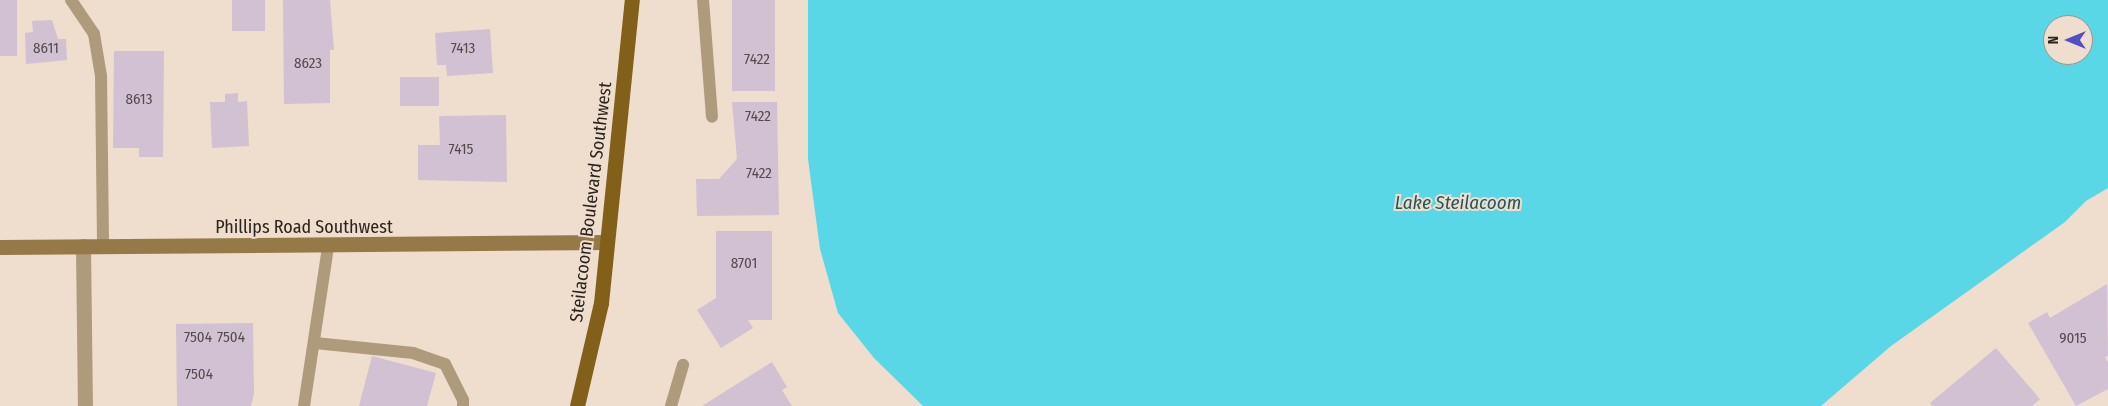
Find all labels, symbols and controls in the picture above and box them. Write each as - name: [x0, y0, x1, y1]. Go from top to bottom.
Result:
- north arrow: [2043, 15, 2093, 65]
- text: N: [2045, 36, 2062, 44]
- house number: 8611: [33, 40, 59, 58]
- house number: 7413: [451, 40, 475, 58]
- house number: 7422: [744, 51, 770, 69]
- house number: 8623: [294, 55, 322, 73]
- street label: Steilacoom Boulevard Southwest: [566, 81, 616, 323]
- house number: 8613: [126, 91, 152, 109]
- house number: 7422: [745, 108, 771, 126]
- house number: 7415: [449, 141, 473, 159]
- house number: 7422: [746, 165, 772, 183]
- water label: Lake Steilacoom: [1395, 192, 1521, 214]
- street label: Phillips Road Southwest: [215, 216, 393, 238]
- house number: 8701: [731, 255, 757, 273]
- house number: 7504: [184, 329, 212, 347]
- house number: 7504: [217, 329, 245, 347]
- house number: 9015: [2059, 330, 2087, 348]
- house number: 7504: [185, 366, 213, 384]

